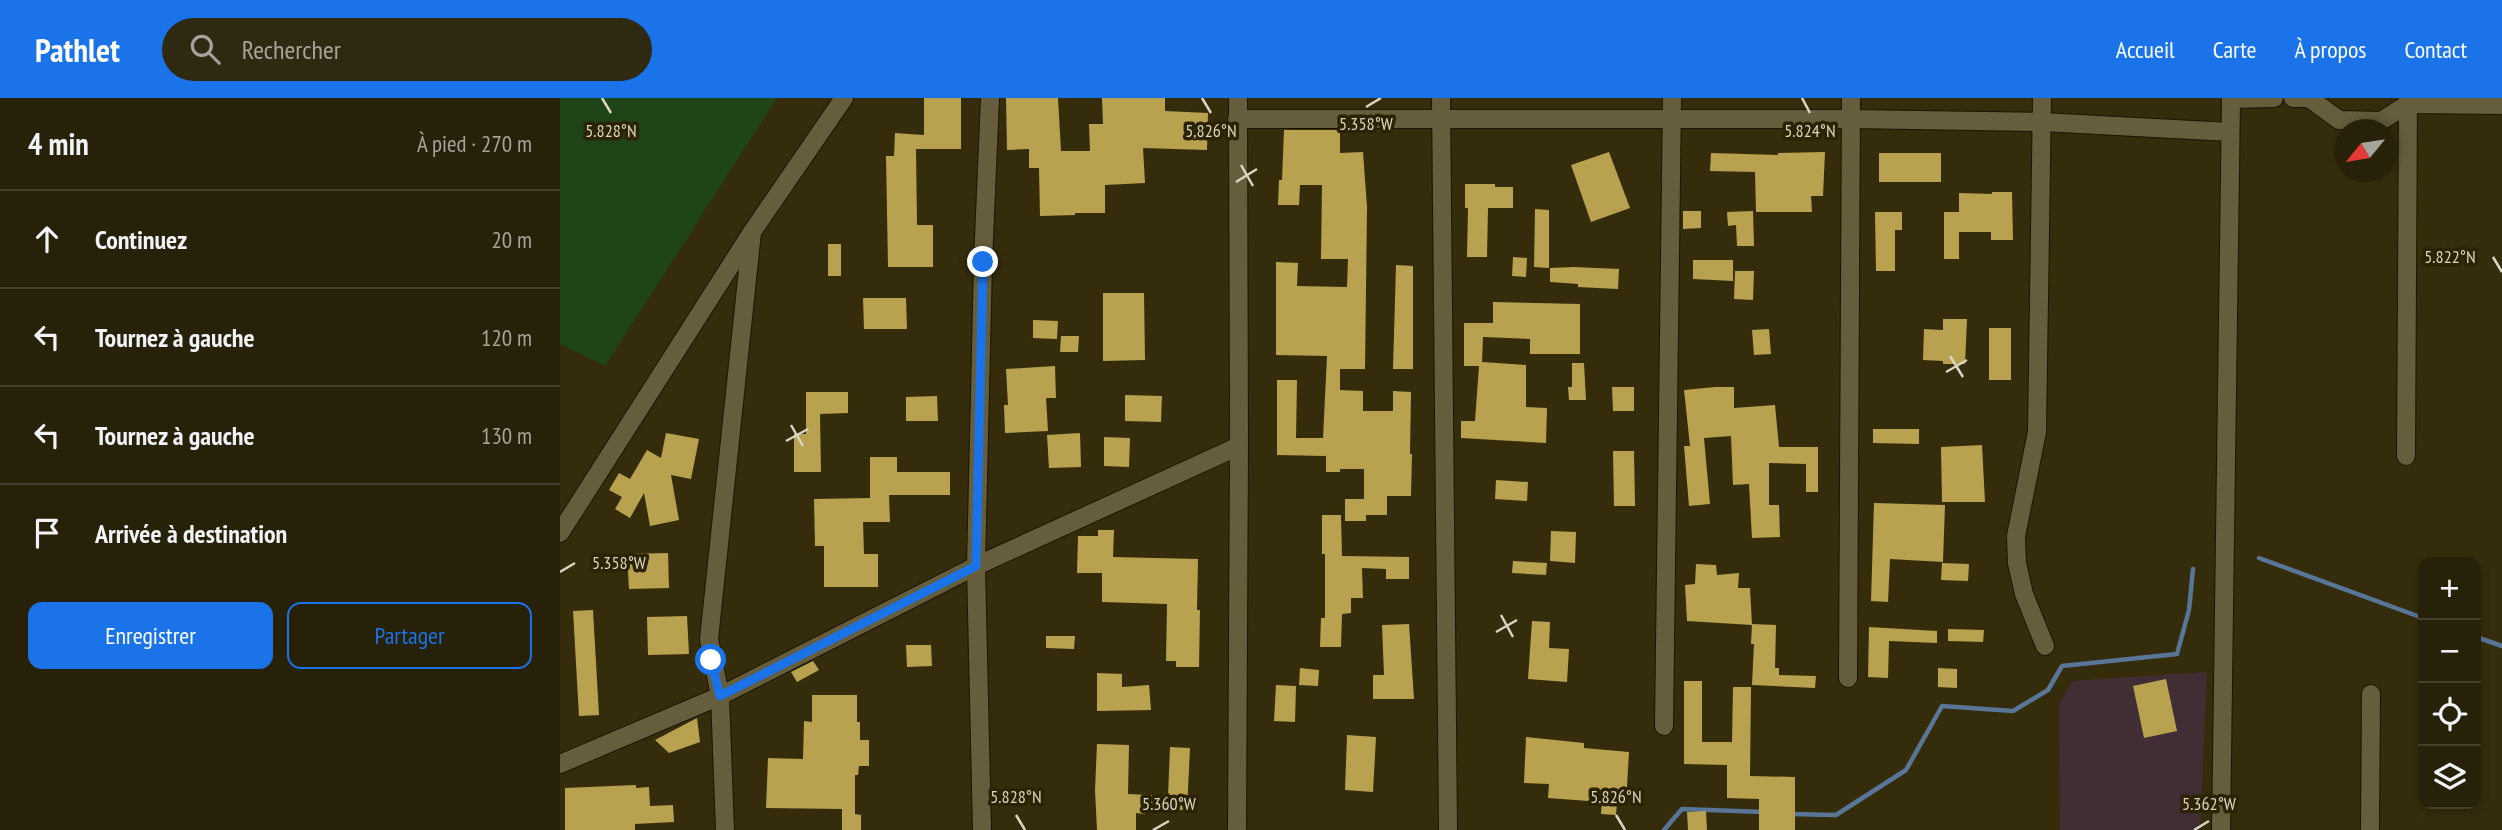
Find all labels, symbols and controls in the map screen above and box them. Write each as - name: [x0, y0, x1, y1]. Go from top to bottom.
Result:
- search box: [162, 18, 652, 81]
- text: Pathlet: [35, 28, 120, 71]
- icon: search: [186, 30, 224, 68]
- text: Rechercher: [242, 33, 341, 66]
- text: Accueil: [2116, 34, 2175, 65]
- text: Carte: [2213, 34, 2256, 65]
- text: À propos: [2294, 34, 2366, 65]
- text: Contact: [2404, 34, 2467, 65]
- text: 5.358°W: [1339, 112, 1393, 135]
- text: 5.828°N: [585, 119, 637, 142]
- text: 5.826°N: [1185, 119, 1237, 142]
- text: 5.824°N: [1784, 119, 1836, 142]
- north arrow: [2334, 119, 2397, 182]
- text: 4 min: [28, 124, 89, 163]
- text: À pied · 270 m: [417, 129, 532, 158]
- icon: ahead: [28, 220, 66, 258]
- text: Continuez: [95, 223, 187, 256]
- text: 20 m: [491, 225, 532, 254]
- text: 5.822°N: [2424, 245, 2476, 268]
- route end: [967, 246, 998, 277]
- icon: left: [28, 318, 66, 356]
- text: Tournez à gauche: [95, 321, 255, 354]
- text: 120 m: [481, 323, 532, 352]
- icon: left: [28, 416, 66, 454]
- text: Tournez à gauche: [95, 419, 255, 452]
- text: 130 m: [481, 421, 532, 450]
- icon: arrive: [28, 514, 66, 552]
- text: Arrivée à destination: [95, 517, 287, 550]
- text: 5.358°W: [592, 551, 646, 574]
- map controls: [2418, 557, 2481, 809]
- button: +: [2418, 557, 2481, 620]
- button: Enregistrer: [28, 602, 273, 669]
- button: Partager: [287, 602, 532, 669]
- button: −: [2418, 620, 2481, 683]
- route start: [695, 644, 726, 675]
- button: locate: [2418, 683, 2481, 746]
- button: layers: [2418, 746, 2481, 809]
- text: 5.828°N: [990, 785, 1042, 808]
- text: 5.826°N: [1590, 785, 1642, 808]
- text: 5.360°W: [1142, 792, 1196, 815]
- text: 5.362°W: [2182, 792, 2236, 815]

